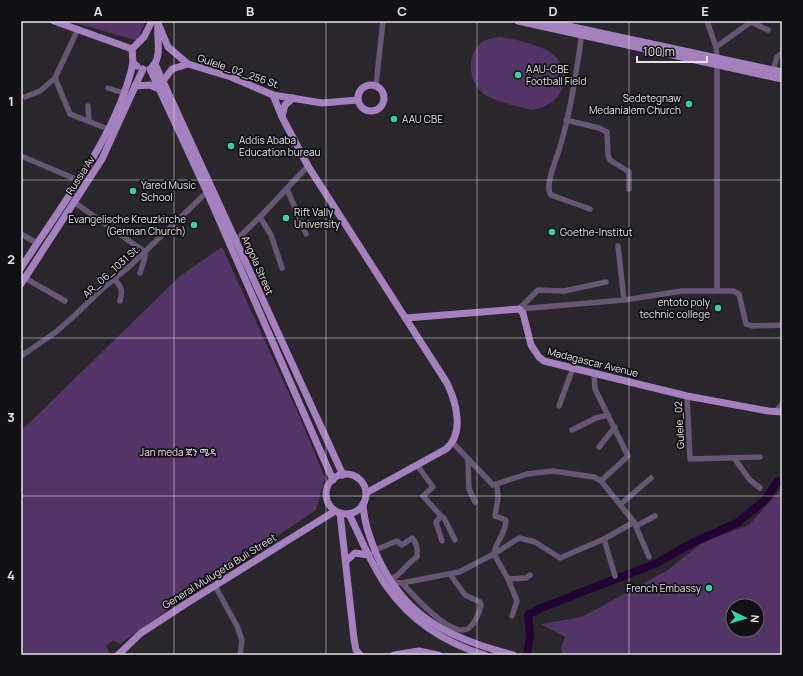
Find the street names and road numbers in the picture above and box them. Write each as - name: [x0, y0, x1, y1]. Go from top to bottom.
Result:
- street label: Gulele_02_256 St.: [196, 50, 282, 92]
- street label: Russia Av: [62, 153, 98, 197]
- street label: Angola Street: [239, 233, 277, 297]
- street label: AR_06_1031 St.: [79, 242, 143, 300]
- street label: Madagascar Avenue: [546, 344, 640, 380]
- street label: Gulele_02: [671, 400, 687, 449]
- street label: General Mulugeta Buli Street: [159, 530, 279, 612]

